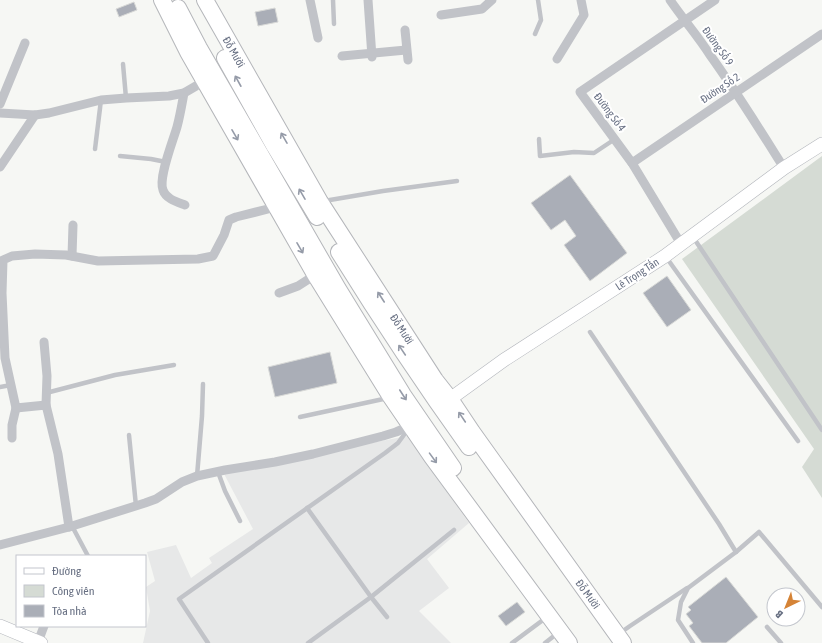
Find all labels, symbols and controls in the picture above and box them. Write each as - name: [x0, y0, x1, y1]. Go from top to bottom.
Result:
- street label: Đường Số 9: [700, 24, 736, 68]
- street label: Đỗ Mười: [220, 35, 248, 69]
- street label: Đường Số 2: [698, 71, 742, 105]
- one-way arrow: [233, 75, 241, 87]
- street label: Đường Số 4: [592, 91, 628, 133]
- one-way arrow: [231, 129, 239, 141]
- one-way arrow: [279, 132, 287, 144]
- one-way arrow: [298, 188, 306, 200]
- one-way arrow: [296, 242, 304, 254]
- street label: Lê Trọng Tấn: [613, 256, 662, 293]
- one-way arrow: [377, 292, 385, 303]
- street label: Đỗ Mười: [388, 312, 416, 346]
- one-way arrow: [398, 345, 406, 356]
- one-way arrow: [399, 389, 407, 400]
- one-way arrow: [458, 412, 466, 423]
- one-way arrow: [429, 452, 437, 463]
- legend: [16, 555, 146, 627]
- text: Đường: [52, 564, 82, 578]
- street label: Đỗ Mười: [573, 577, 603, 611]
- text: Công viên: [52, 584, 95, 598]
- north arrow: [766, 587, 806, 627]
- text: Tòa nhà: [52, 604, 87, 618]
- text: B: [773, 608, 785, 620]

